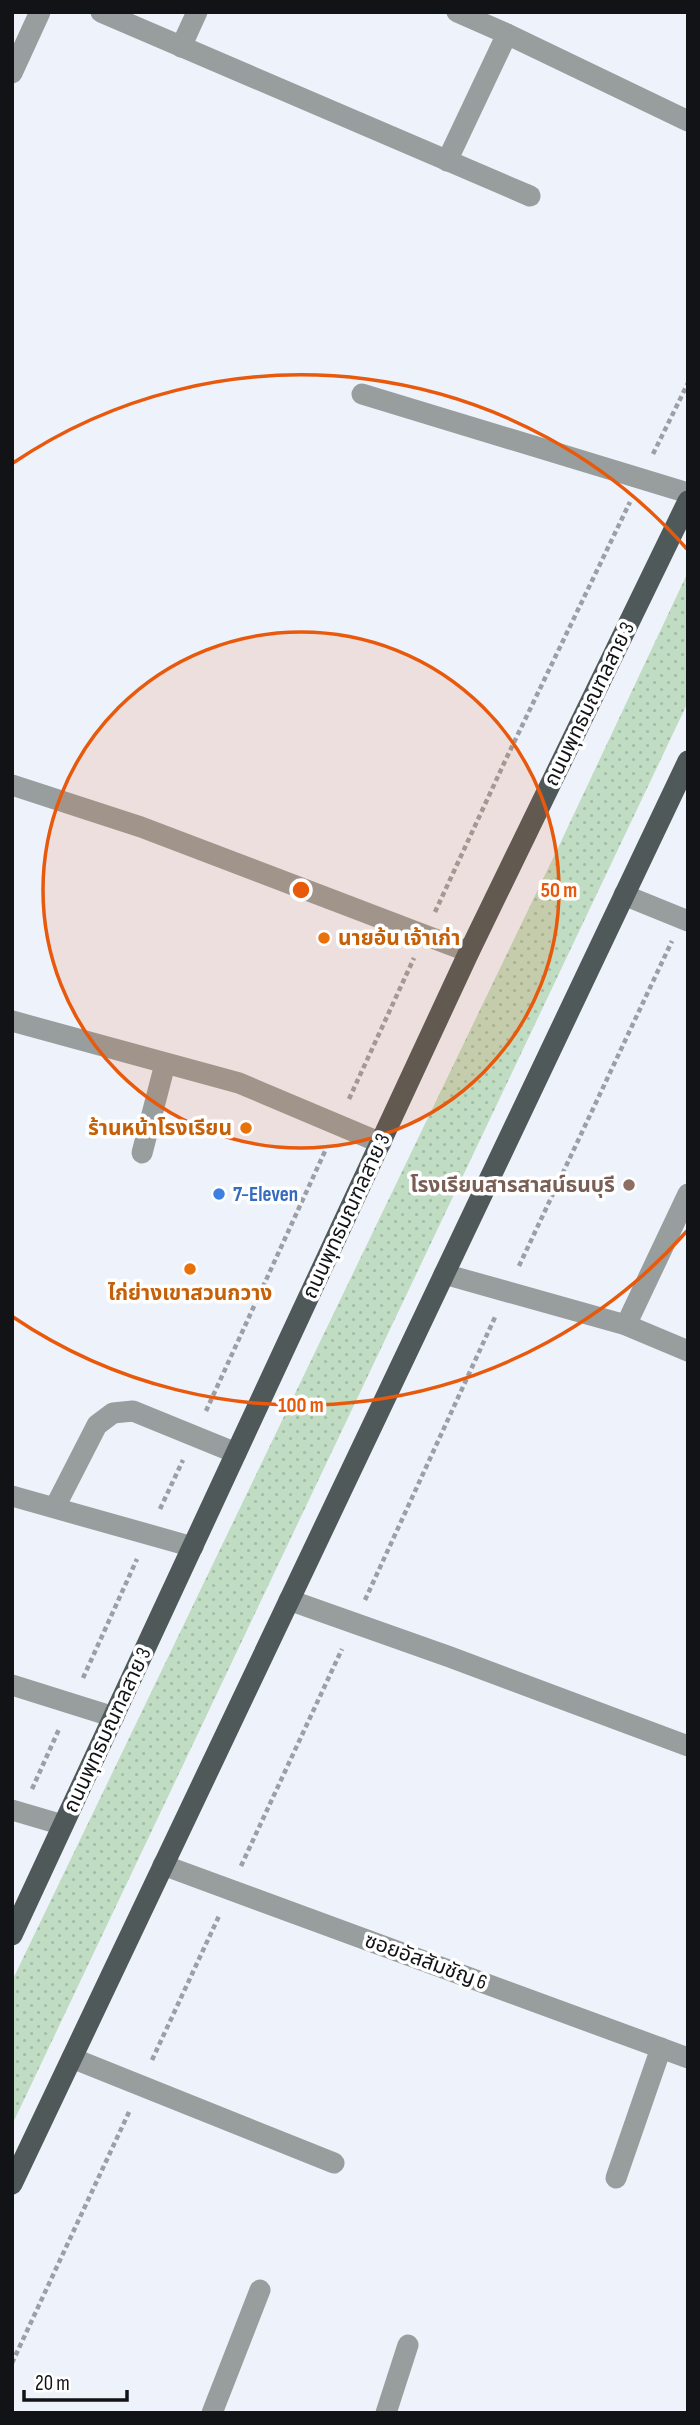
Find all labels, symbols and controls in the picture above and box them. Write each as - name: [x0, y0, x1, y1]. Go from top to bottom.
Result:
- street label: ถนนพุทธมณฑลสาย 3: [539, 618, 640, 790]
- centre of rings: [289, 878, 313, 902]
- text: 50 m: [541, 878, 577, 903]
- place label: นายอ้น เจ้าเก่า: [338, 926, 460, 951]
- marker: นายอ้น เจ้าเก่า: [316, 930, 332, 946]
- place label: ร้านหน้าโรงเรียน: [88, 1116, 232, 1141]
- marker: ร้านหน้าโรงเรียน: [238, 1120, 254, 1136]
- street label: ถนนพุทธมณฑลสาย 3: [297, 1130, 396, 1303]
- place label: โรงเรียนสารสาสน์ธนบุรี: [410, 1173, 615, 1198]
- marker: โรงเรียนสารสาสน์ธนบุรี: [621, 1177, 637, 1193]
- place label: 7-Eleven: [233, 1182, 298, 1207]
- marker: 7-Eleven: [211, 1186, 227, 1202]
- marker: ไก่ย่างเขาสวนกวาง: [182, 1261, 198, 1277]
- place label: ไก่ย่างเขาสวนกวาง: [108, 1281, 272, 1306]
- text: 100 m: [278, 1393, 324, 1418]
- street label: ถนนพุทธมณฑลสาย 3: [58, 1644, 157, 1817]
- street label: ซอยอัสสัมชัญ 6: [361, 1928, 490, 1995]
- scale bar: [24, 2358, 128, 2402]
- text: 20 m: [35, 2371, 70, 2396]

